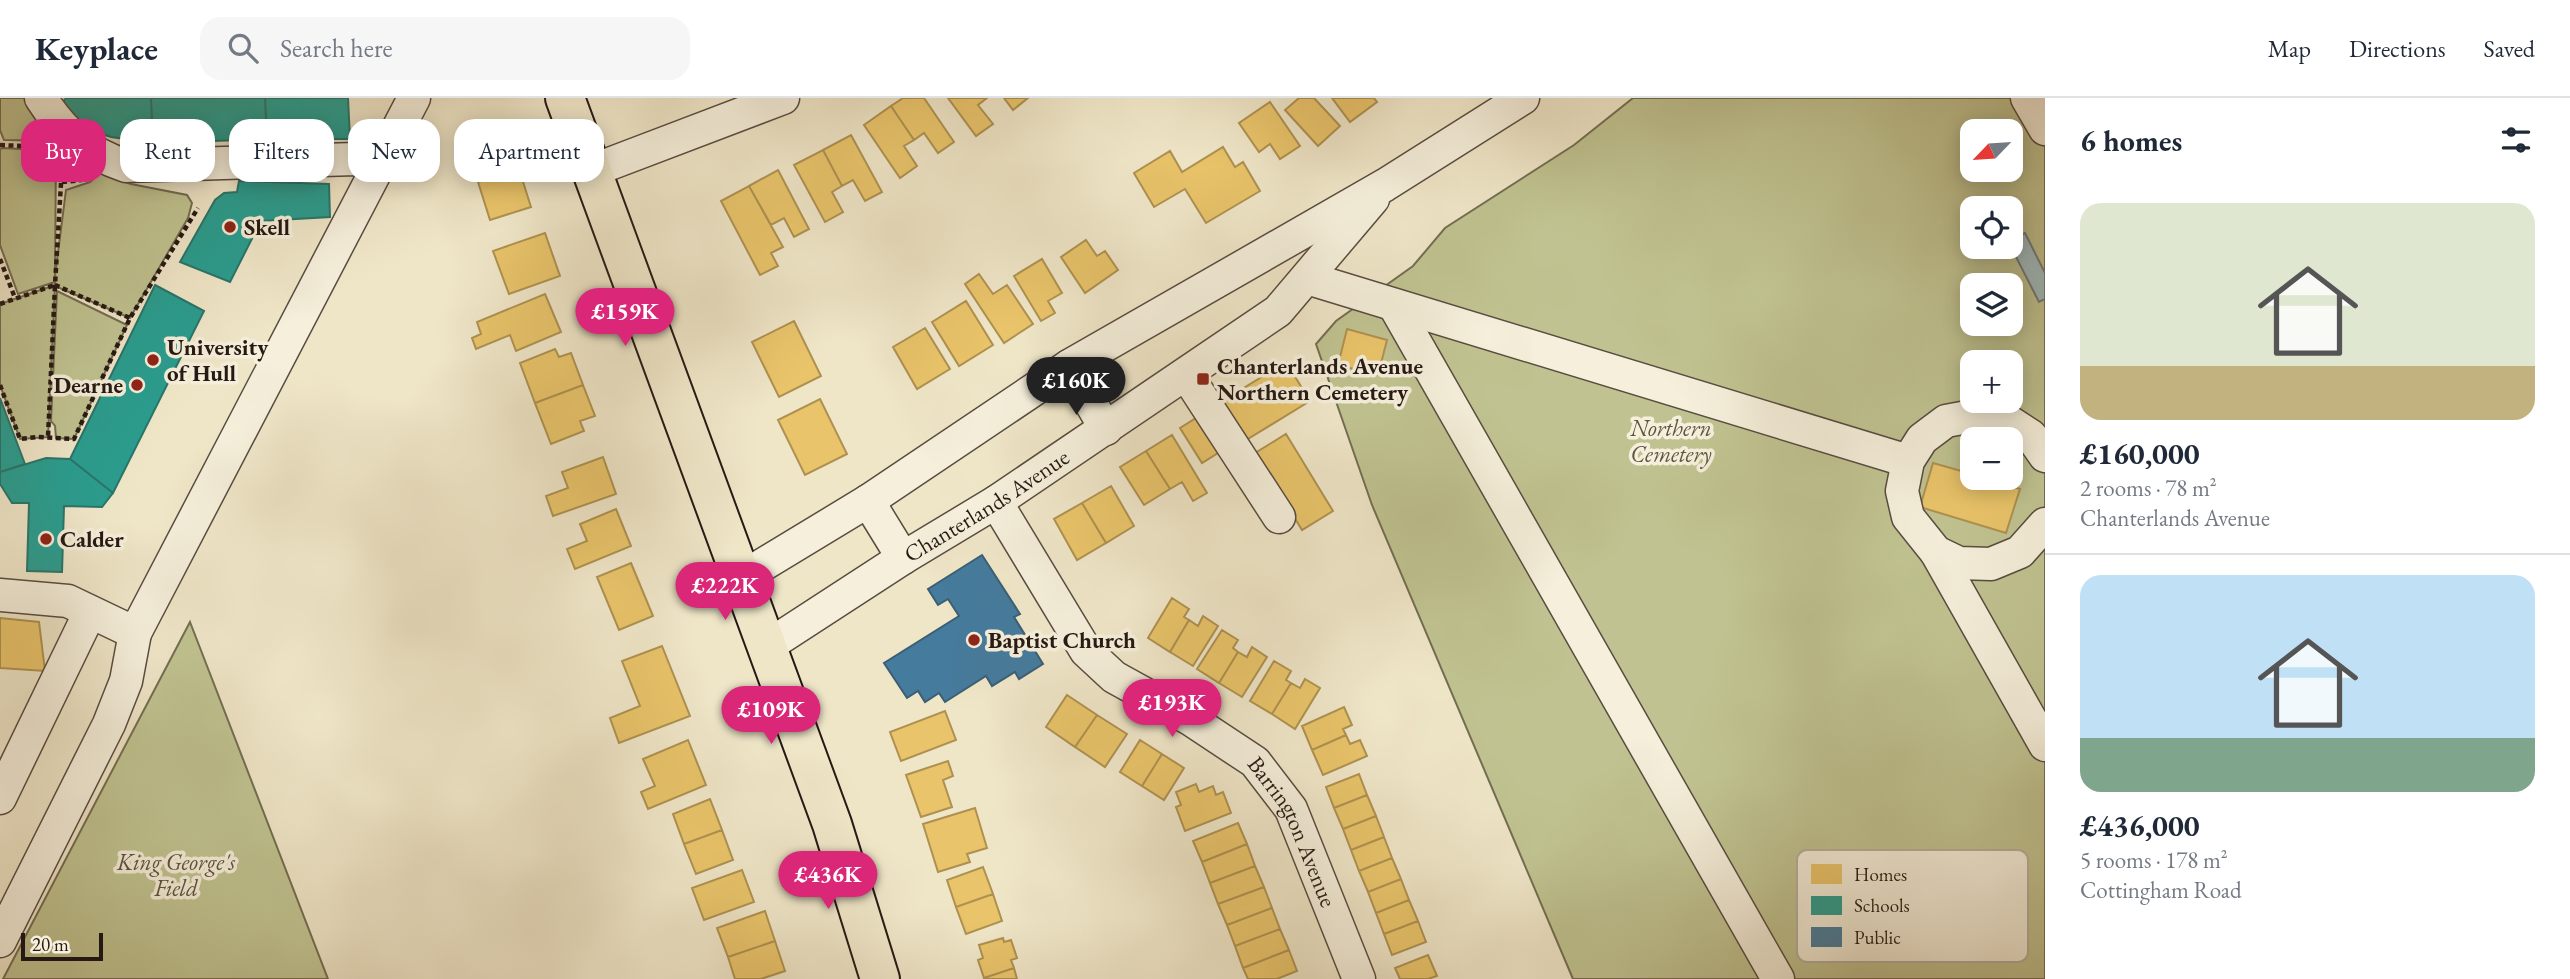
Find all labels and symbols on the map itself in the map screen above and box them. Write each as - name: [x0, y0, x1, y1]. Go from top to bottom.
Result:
- north arrow: [1960, 119, 2023, 182]
- place label: Skell: [244, 212, 291, 242]
- marker: Skell: [222, 219, 238, 235]
- pin: £159K: [576, 288, 674, 348]
- place label: University of Hull: [167, 332, 269, 388]
- place label: Chanterlands Avenue Northern Cemetery: [1217, 351, 1423, 407]
- marker: University of Hull: [145, 352, 161, 368]
- pin: £160K: [1027, 358, 1125, 417]
- place label: Dearne: [54, 370, 123, 400]
- marker: Chanterlands Avenue Northern Cemetery: [1195, 371, 1211, 387]
- marker: Dearne: [129, 377, 145, 393]
- park label: Northern Cemetery: [1629, 413, 1712, 469]
- street label: Chanterlands Avenue: [898, 442, 1075, 569]
- place label: Calder: [60, 524, 124, 554]
- marker: Calder: [38, 531, 54, 547]
- pin: £222K: [676, 562, 774, 622]
- place label: Baptist Church: [988, 625, 1136, 655]
- marker: Baptist Church: [966, 632, 982, 648]
- pin: £193K: [1123, 680, 1221, 739]
- pin: £109K: [722, 686, 820, 746]
- street label: Barrington Avenue: [1241, 750, 1344, 912]
- park label: King George's Field: [116, 847, 236, 903]
- legend: [1797, 850, 2028, 962]
- pin: £436K: [779, 852, 877, 911]
- text: Homes: [1854, 862, 1907, 887]
- text: Schools: [1854, 893, 1910, 918]
- text: Public: [1854, 925, 1901, 950]
- scale bar: [21, 930, 103, 962]

